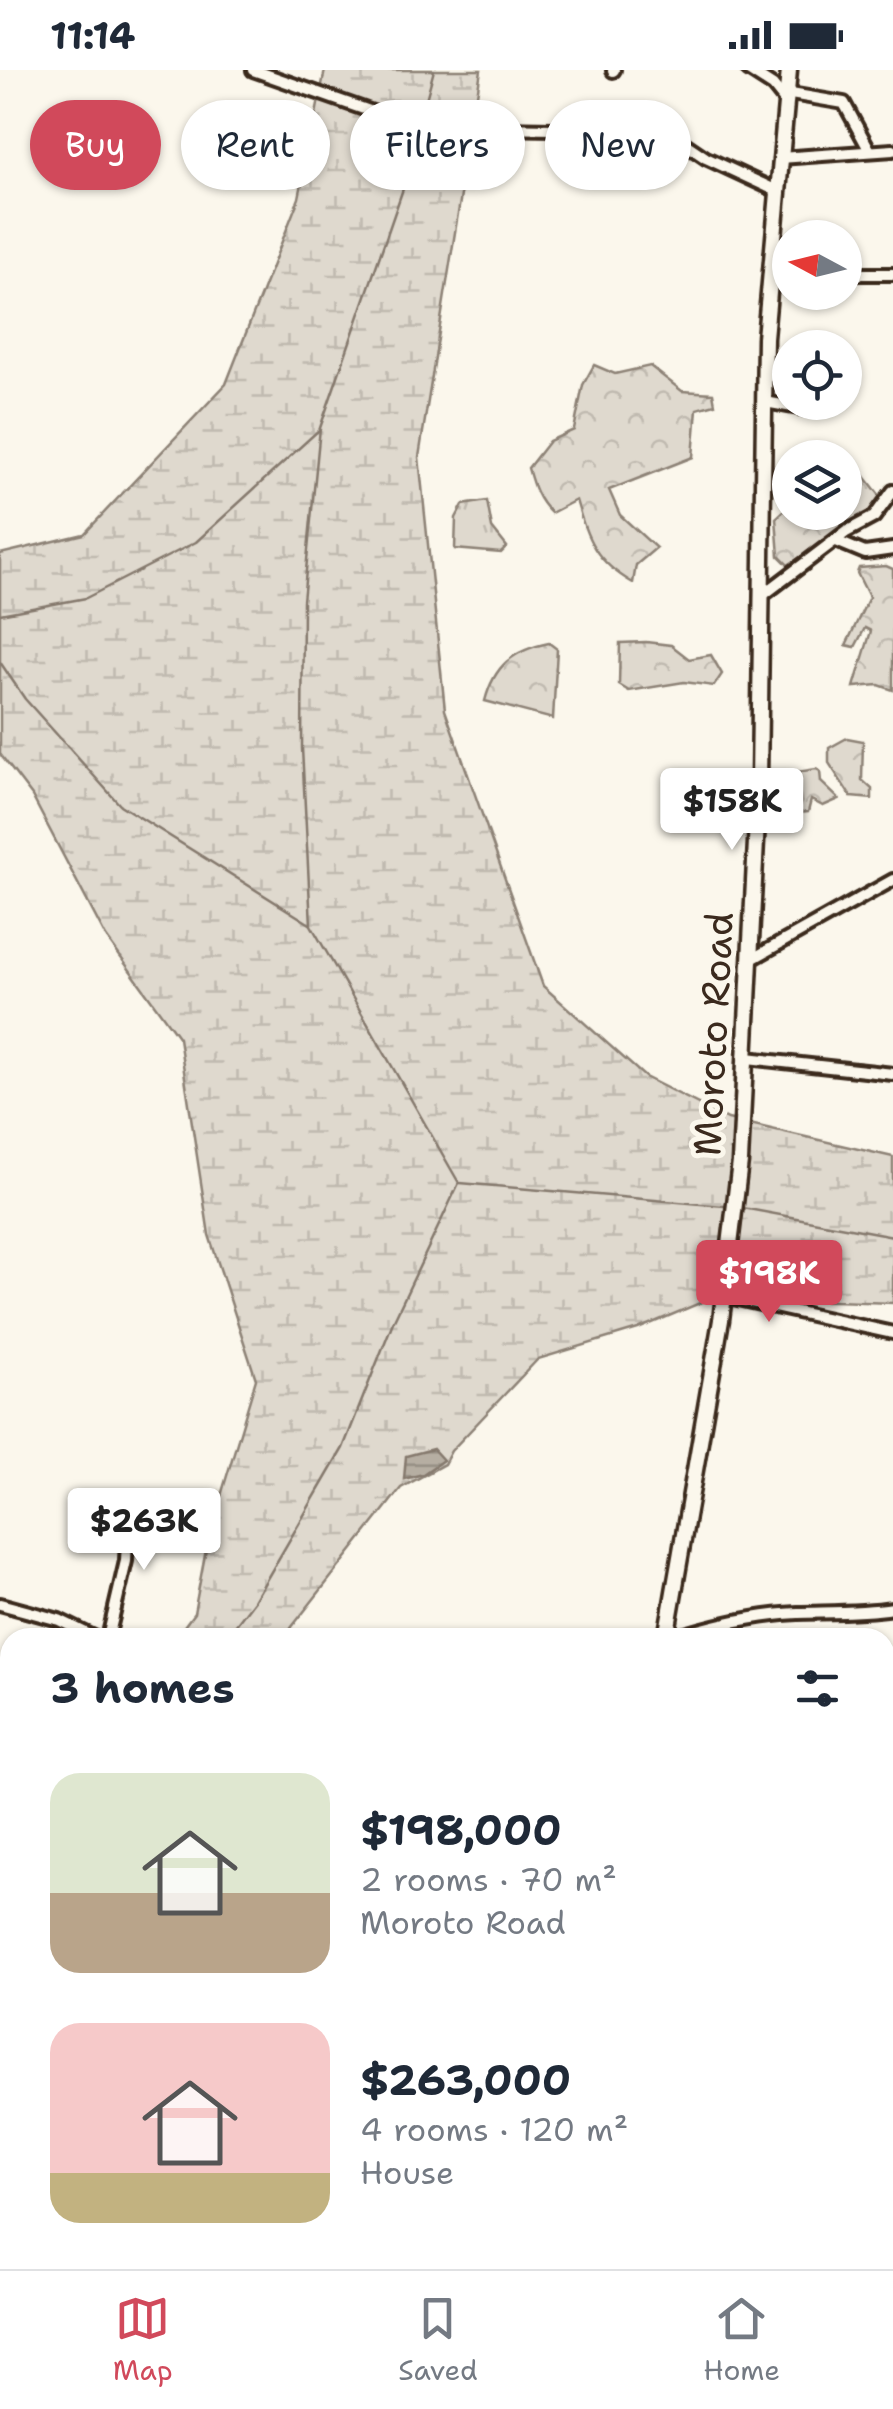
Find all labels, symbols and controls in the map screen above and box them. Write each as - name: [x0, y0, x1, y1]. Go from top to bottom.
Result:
- text: 11:14: [50, 10, 135, 61]
- chip: Buy: [30, 100, 161, 190]
- chip: Rent: [181, 100, 330, 190]
- chip: Filters: [350, 100, 525, 190]
- chip: New: [545, 100, 691, 190]
- north arrow: [772, 220, 862, 310]
- map controls: [772, 220, 862, 530]
- button: locate: [772, 330, 862, 420]
- button: layers: [772, 440, 862, 530]
- pin: $158K: [662, 768, 802, 853]
- text: $158K: [682, 779, 782, 822]
- street label: Moroto Road: [681, 911, 745, 1157]
- pin: $198K: [699, 1240, 839, 1325]
- text: $198K: [718, 1251, 820, 1294]
- pin: $263K: [74, 1488, 214, 1573]
- text: $263K: [90, 1499, 198, 1542]
- text: 3 homes: [50, 1660, 235, 1716]
- icon: filters: [790, 1661, 845, 1716]
- text: $198,000: [360, 1802, 562, 1858]
- icon: home: [130, 1813, 250, 1933]
- text: 2 rooms · 70 m²: [360, 1858, 617, 1901]
- text: Moroto Road: [360, 1901, 566, 1944]
- text: $263,000: [360, 2052, 571, 2108]
- icon: home: [130, 2063, 250, 2183]
- text: 4 rooms · 120 m²: [360, 2108, 628, 2151]
- text: House: [360, 2151, 454, 2194]
- tab: Map: [113, 2291, 173, 2389]
- tab: Saved: [398, 2291, 478, 2389]
- tab: Home: [703, 2291, 780, 2389]

